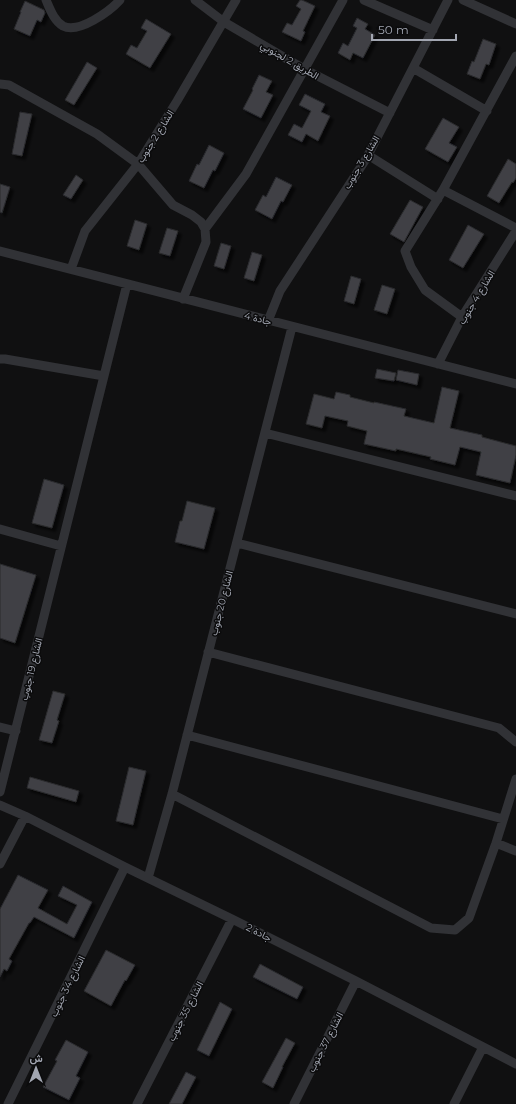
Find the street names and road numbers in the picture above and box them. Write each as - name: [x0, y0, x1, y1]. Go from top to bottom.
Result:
- street label: الطريق 2 لجنوبي: [257, 38, 321, 84]
- street label: الشارع 2 جنوب: [134, 107, 177, 165]
- street label: الشارع 3 جنوب: [340, 133, 382, 191]
- street label: الشارع 4 جنوب: [455, 268, 498, 327]
- street label: جادة 4: [243, 309, 273, 328]
- street label: الشارع 20 جنوب: [207, 569, 236, 637]
- street label: الشارع 19 جنوب: [17, 636, 46, 702]
- street label: جادة 2: [244, 921, 274, 945]
- street label: الشارع 34 جنوب: [47, 953, 88, 1019]
- street label: الشارع 35 جنوب: [165, 979, 206, 1043]
- street label: الشارع 37 جنوب: [305, 1010, 346, 1074]

